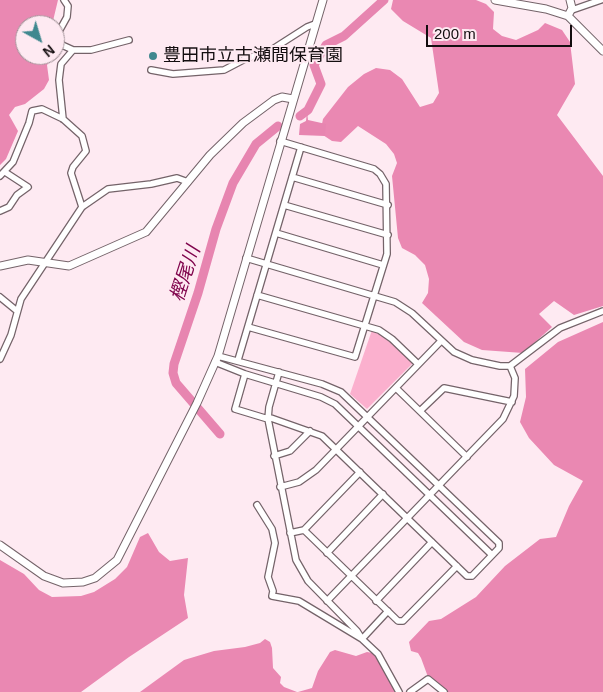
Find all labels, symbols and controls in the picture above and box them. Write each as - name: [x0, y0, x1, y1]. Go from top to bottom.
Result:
- north arrow: [15, 15, 65, 65]
- scale bar: [428, 15, 574, 47]
- text: 200 m: [434, 25, 476, 42]
- text: N: [40, 41, 58, 60]
- place label: 豊田市立古瀬間保育園: [163, 45, 343, 67]
- marker: 豊田市立古瀬間保育園: [147, 50, 159, 62]
- water label: 樫尾川: [166, 243, 206, 305]

